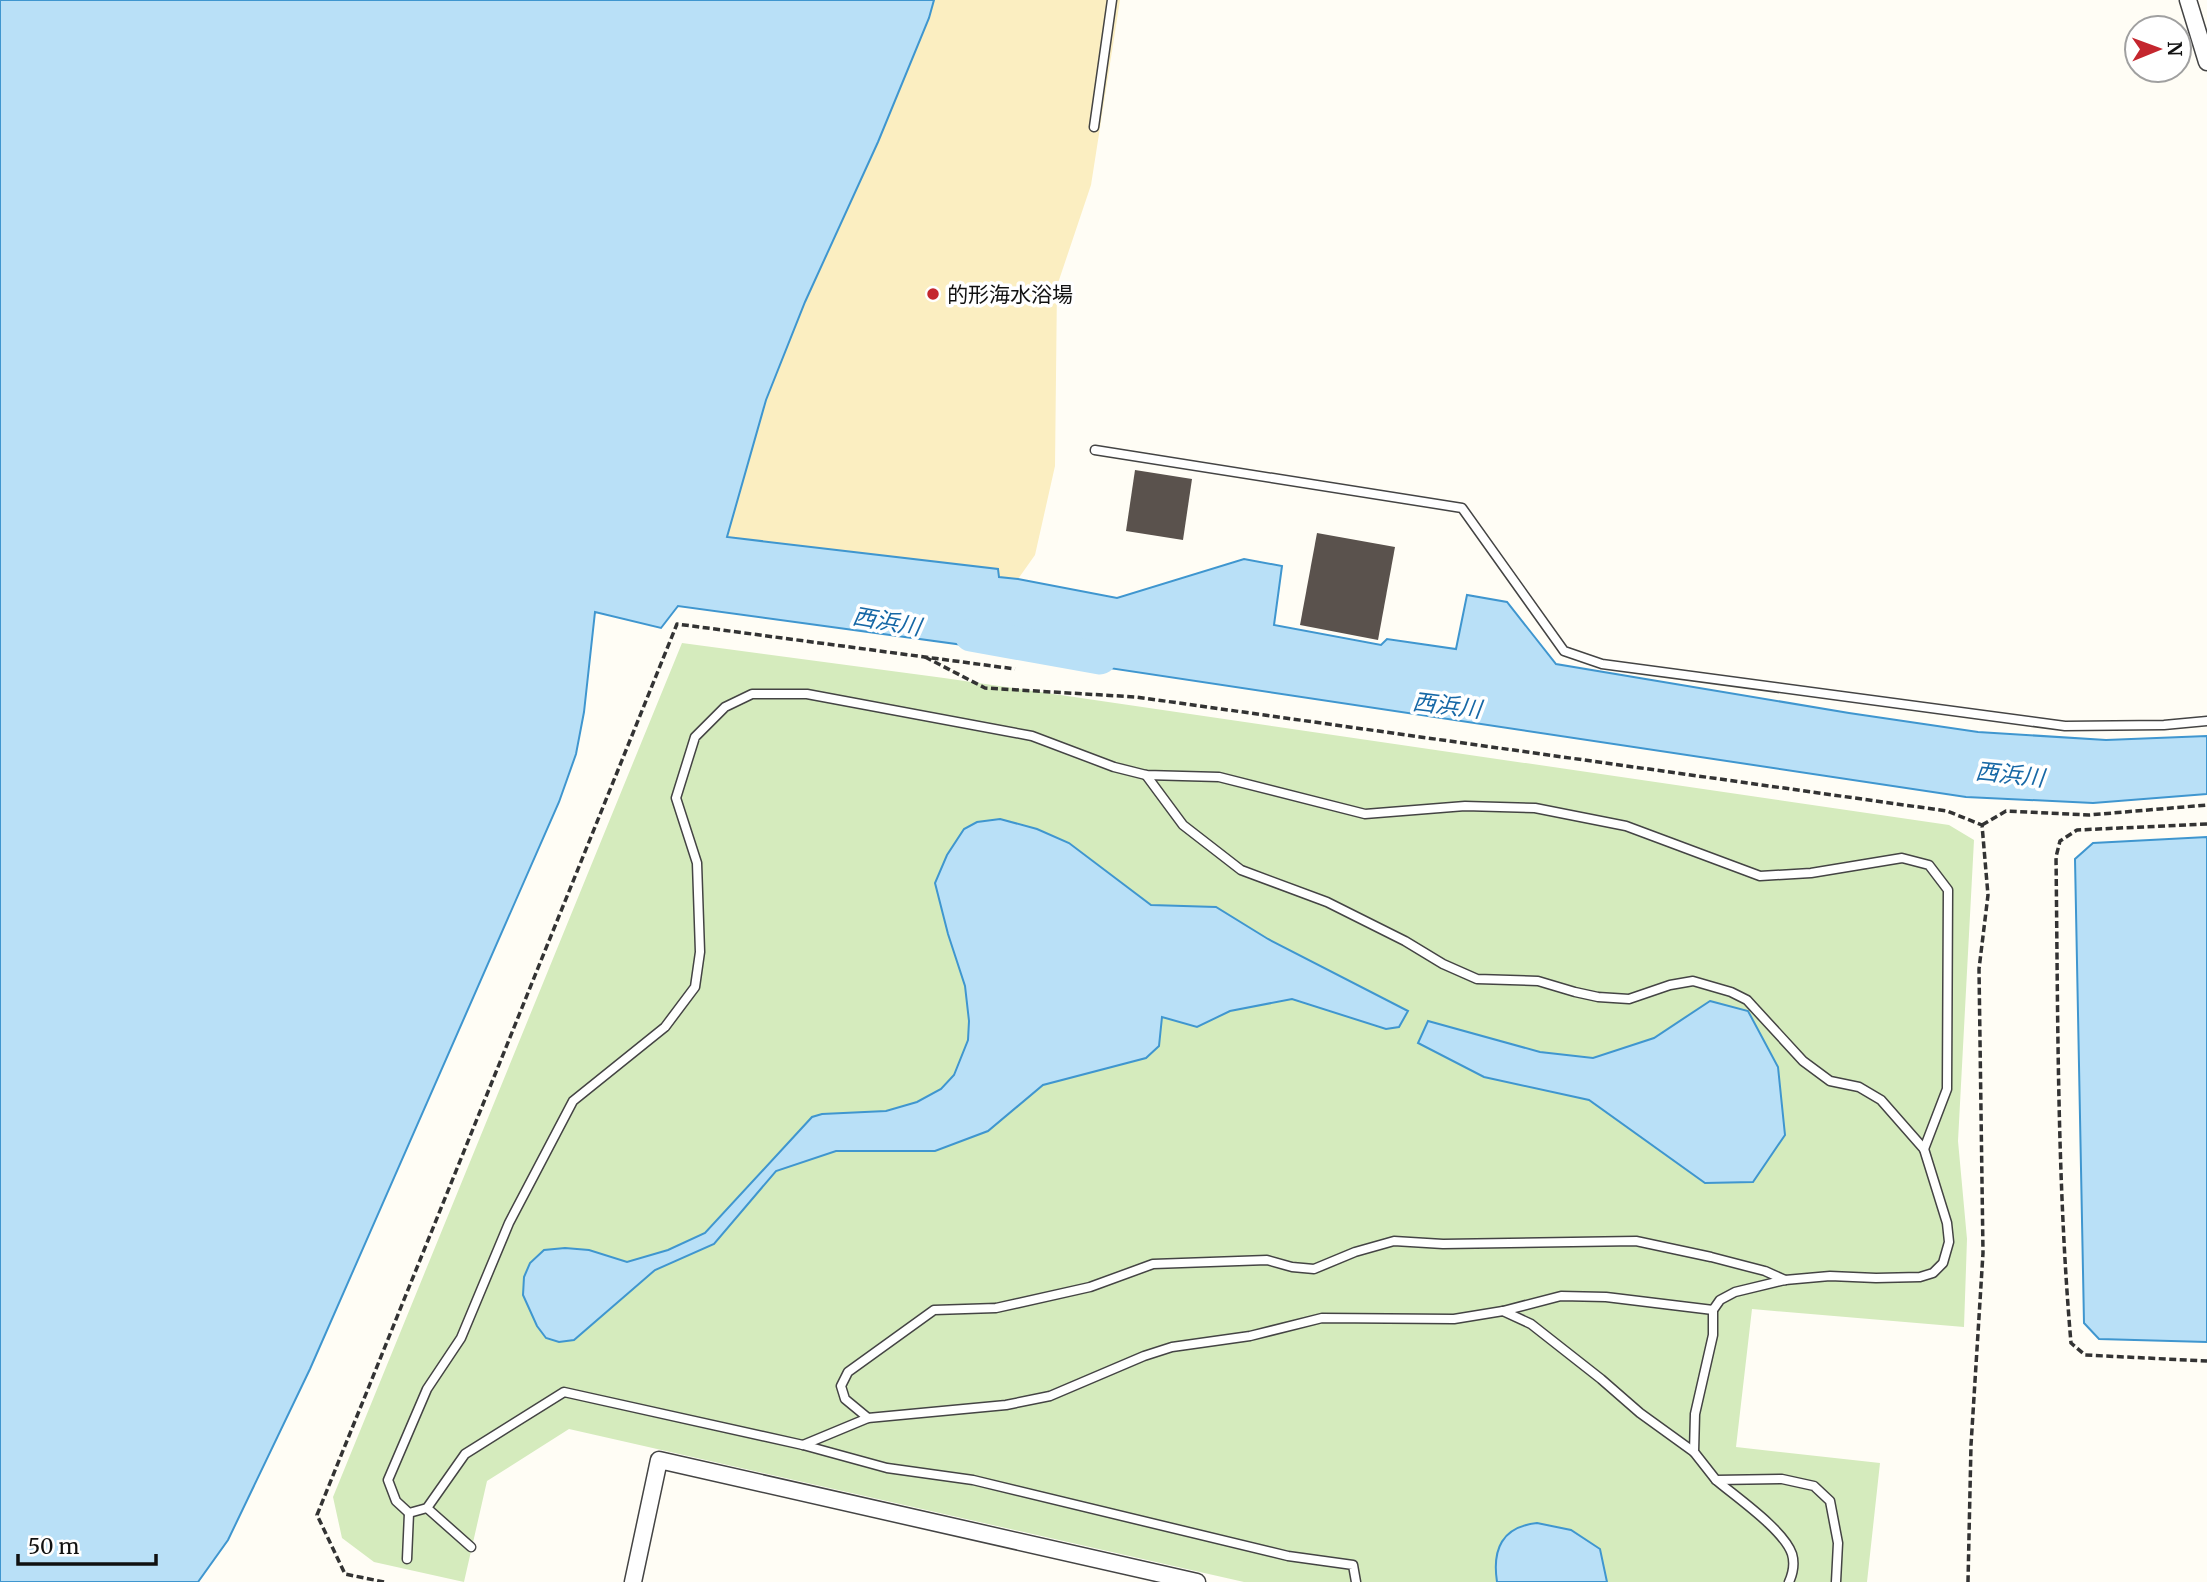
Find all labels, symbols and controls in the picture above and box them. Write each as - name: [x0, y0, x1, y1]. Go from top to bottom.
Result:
- north arrow: [2123, 14, 2193, 84]
- text: N: [2163, 41, 2187, 56]
- place label: 的形海水浴場: [947, 281, 1073, 308]
- marker: 的形海水浴場: [925, 286, 941, 302]
- water label: 西浜川: [851, 601, 926, 642]
- water label: 西浜川: [1411, 686, 1486, 724]
- water label: 西浜川: [1974, 756, 2049, 792]
- scale bar: [18, 1522, 156, 1566]
- text: 50 m: [28, 1533, 79, 1560]

